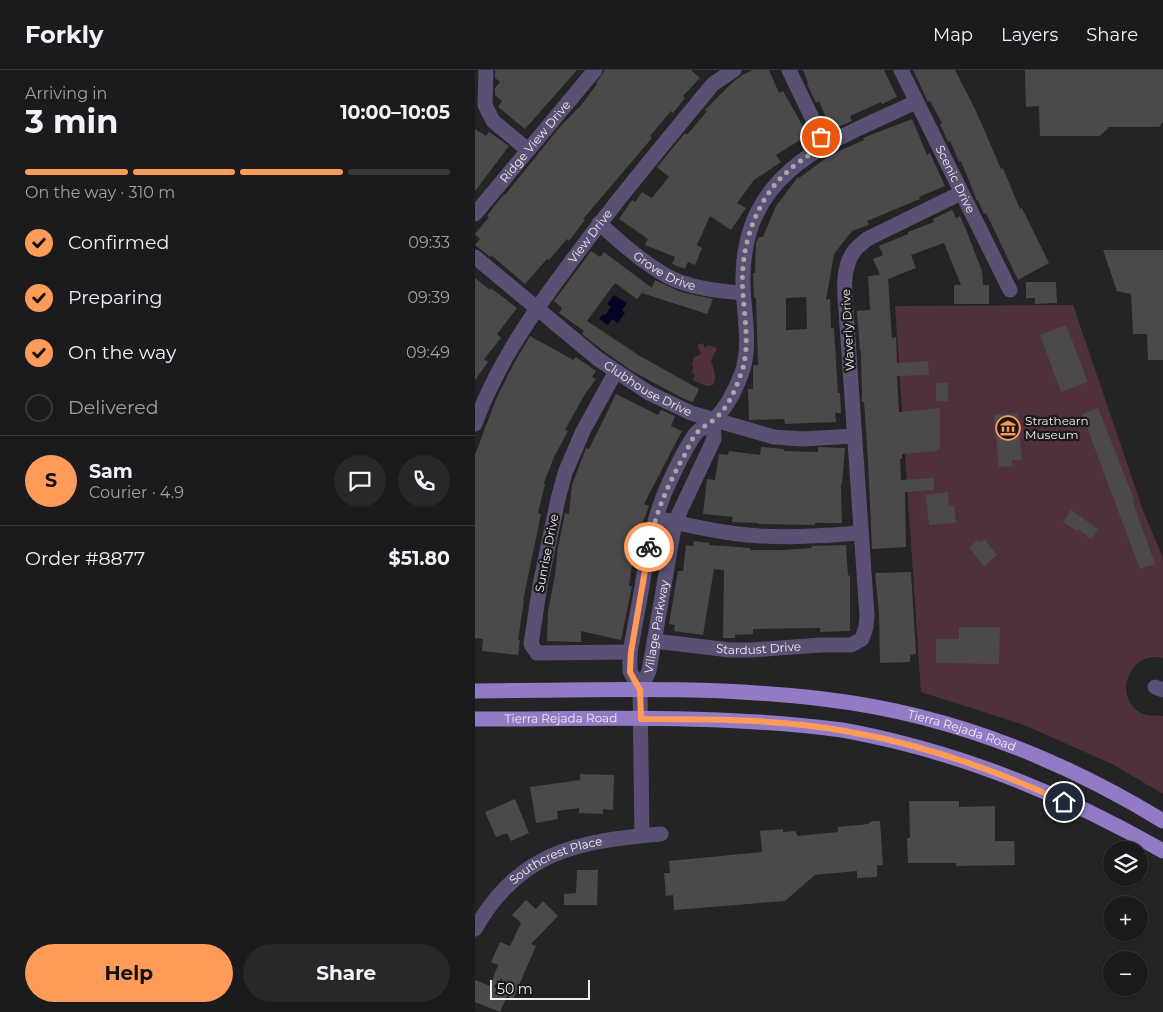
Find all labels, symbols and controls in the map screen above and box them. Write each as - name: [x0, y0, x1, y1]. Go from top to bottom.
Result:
- text: Forkly: [25, 20, 103, 49]
- text: Map: [933, 24, 973, 46]
- text: Layers: [1001, 24, 1058, 46]
- text: Share: [1086, 24, 1138, 46]
- text: Arriving in: [25, 84, 107, 103]
- street label: Ridge View Drive: [496, 97, 573, 186]
- text: 10:00–10:05: [340, 101, 450, 124]
- text: 3 min: [25, 102, 118, 141]
- pin: [800, 116, 842, 158]
- icon: bag: [807, 123, 835, 151]
- street label: Scenic Drive: [932, 143, 979, 216]
- text: On the way · 310 m: [25, 183, 175, 202]
- street label: View Drive: [565, 206, 615, 266]
- icon: check: [25, 229, 53, 257]
- text: Confirmed: [68, 231, 169, 254]
- text: 09:33: [408, 233, 450, 252]
- street label: Grove Drive: [630, 248, 697, 293]
- icon: check: [25, 284, 53, 312]
- text: Preparing: [68, 286, 163, 309]
- text: 09:39: [408, 288, 450, 307]
- street label: Waverly Drive: [838, 289, 857, 371]
- icon: check: [25, 339, 53, 367]
- text: On the way: [68, 341, 176, 364]
- text: 09:49: [406, 343, 450, 362]
- street label: Clubhouse Drive: [601, 357, 695, 419]
- text: Delivered: [68, 396, 159, 419]
- place label: Strathearn Museum: [1025, 413, 1089, 442]
- museum icon: Strathearn Museum: [995, 415, 1021, 441]
- button: chat: [334, 455, 386, 507]
- button: phone: [398, 455, 450, 507]
- text: Sam: [89, 460, 133, 483]
- text: S: [45, 469, 57, 492]
- text: Courier · 4.9: [89, 483, 184, 502]
- street label: Sunrise Drive: [532, 513, 561, 593]
- courier: [624, 522, 674, 572]
- icon: bike: [635, 533, 663, 561]
- text: Order #8877: [25, 547, 145, 570]
- text: $51.80: [389, 547, 450, 570]
- street label: Village Parkway: [641, 578, 672, 674]
- street label: Stardust Drive: [715, 638, 802, 657]
- street label: Tierra Rejada Road: [906, 706, 1018, 754]
- street label: Tierra Rejada Road: [505, 710, 617, 726]
- pin: [1043, 781, 1085, 823]
- icon: home: [1050, 788, 1078, 816]
- street label: Southcrest Place: [506, 833, 603, 887]
- map controls: [1103, 841, 1148, 996]
- button: layers: [1103, 841, 1148, 886]
- button: +: [1103, 896, 1148, 941]
- button: Help: [25, 944, 233, 1002]
- button: Share: [243, 944, 450, 1002]
- button: −: [1103, 951, 1148, 996]
- scale bar: [490, 977, 590, 1000]
- text: 50 m: [497, 980, 533, 998]

